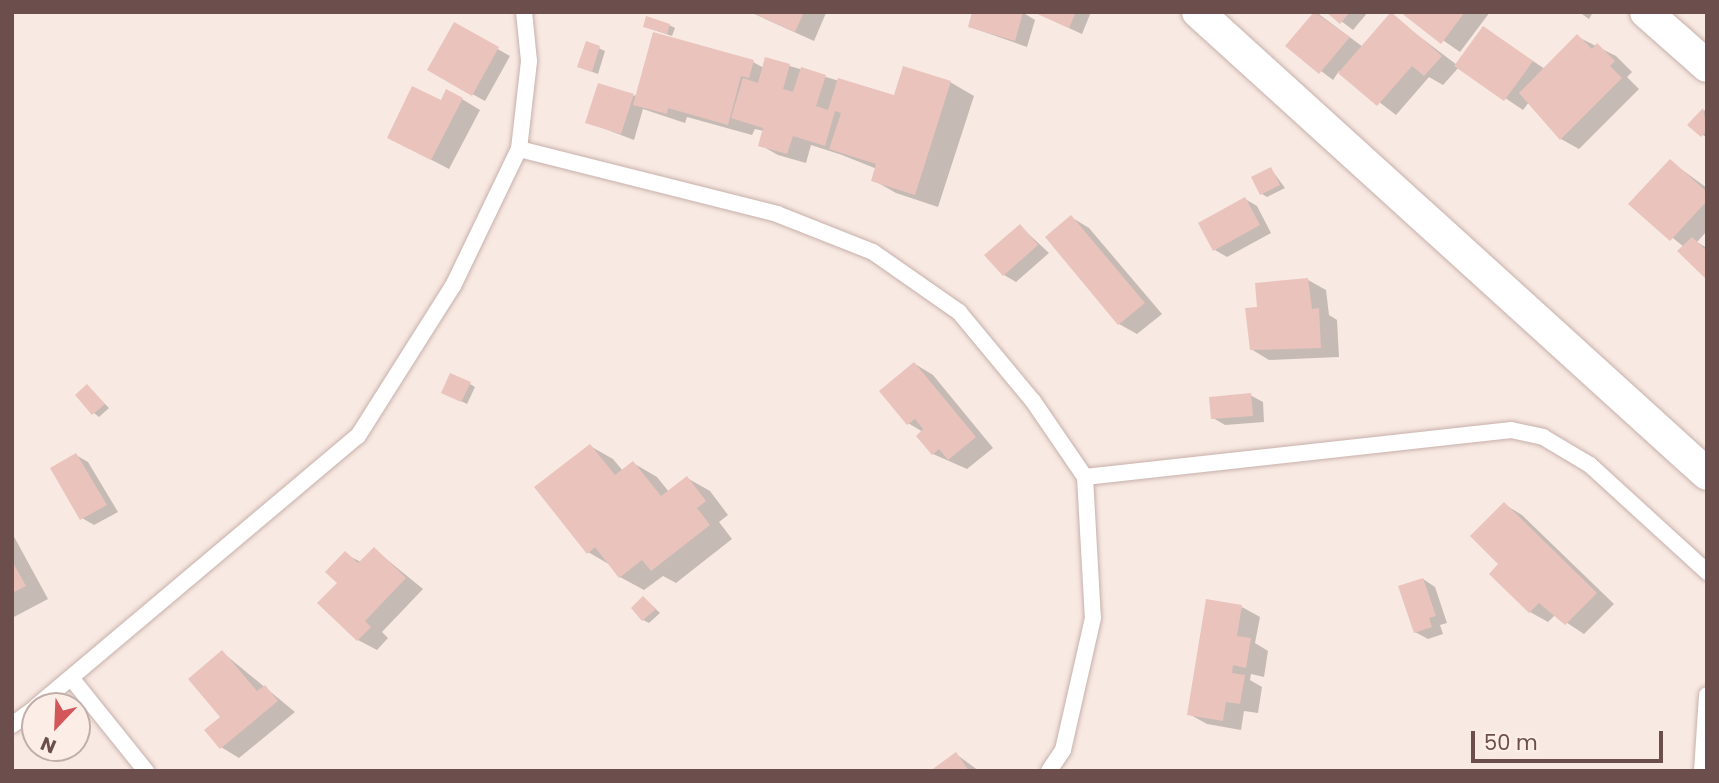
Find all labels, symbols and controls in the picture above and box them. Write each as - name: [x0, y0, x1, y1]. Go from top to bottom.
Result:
- north arrow: [21, 692, 91, 762]
- scale bar: [1474, 716, 1666, 760]
- text: 50 m: [1484, 728, 1538, 757]
- text: N: [37, 730, 60, 760]

